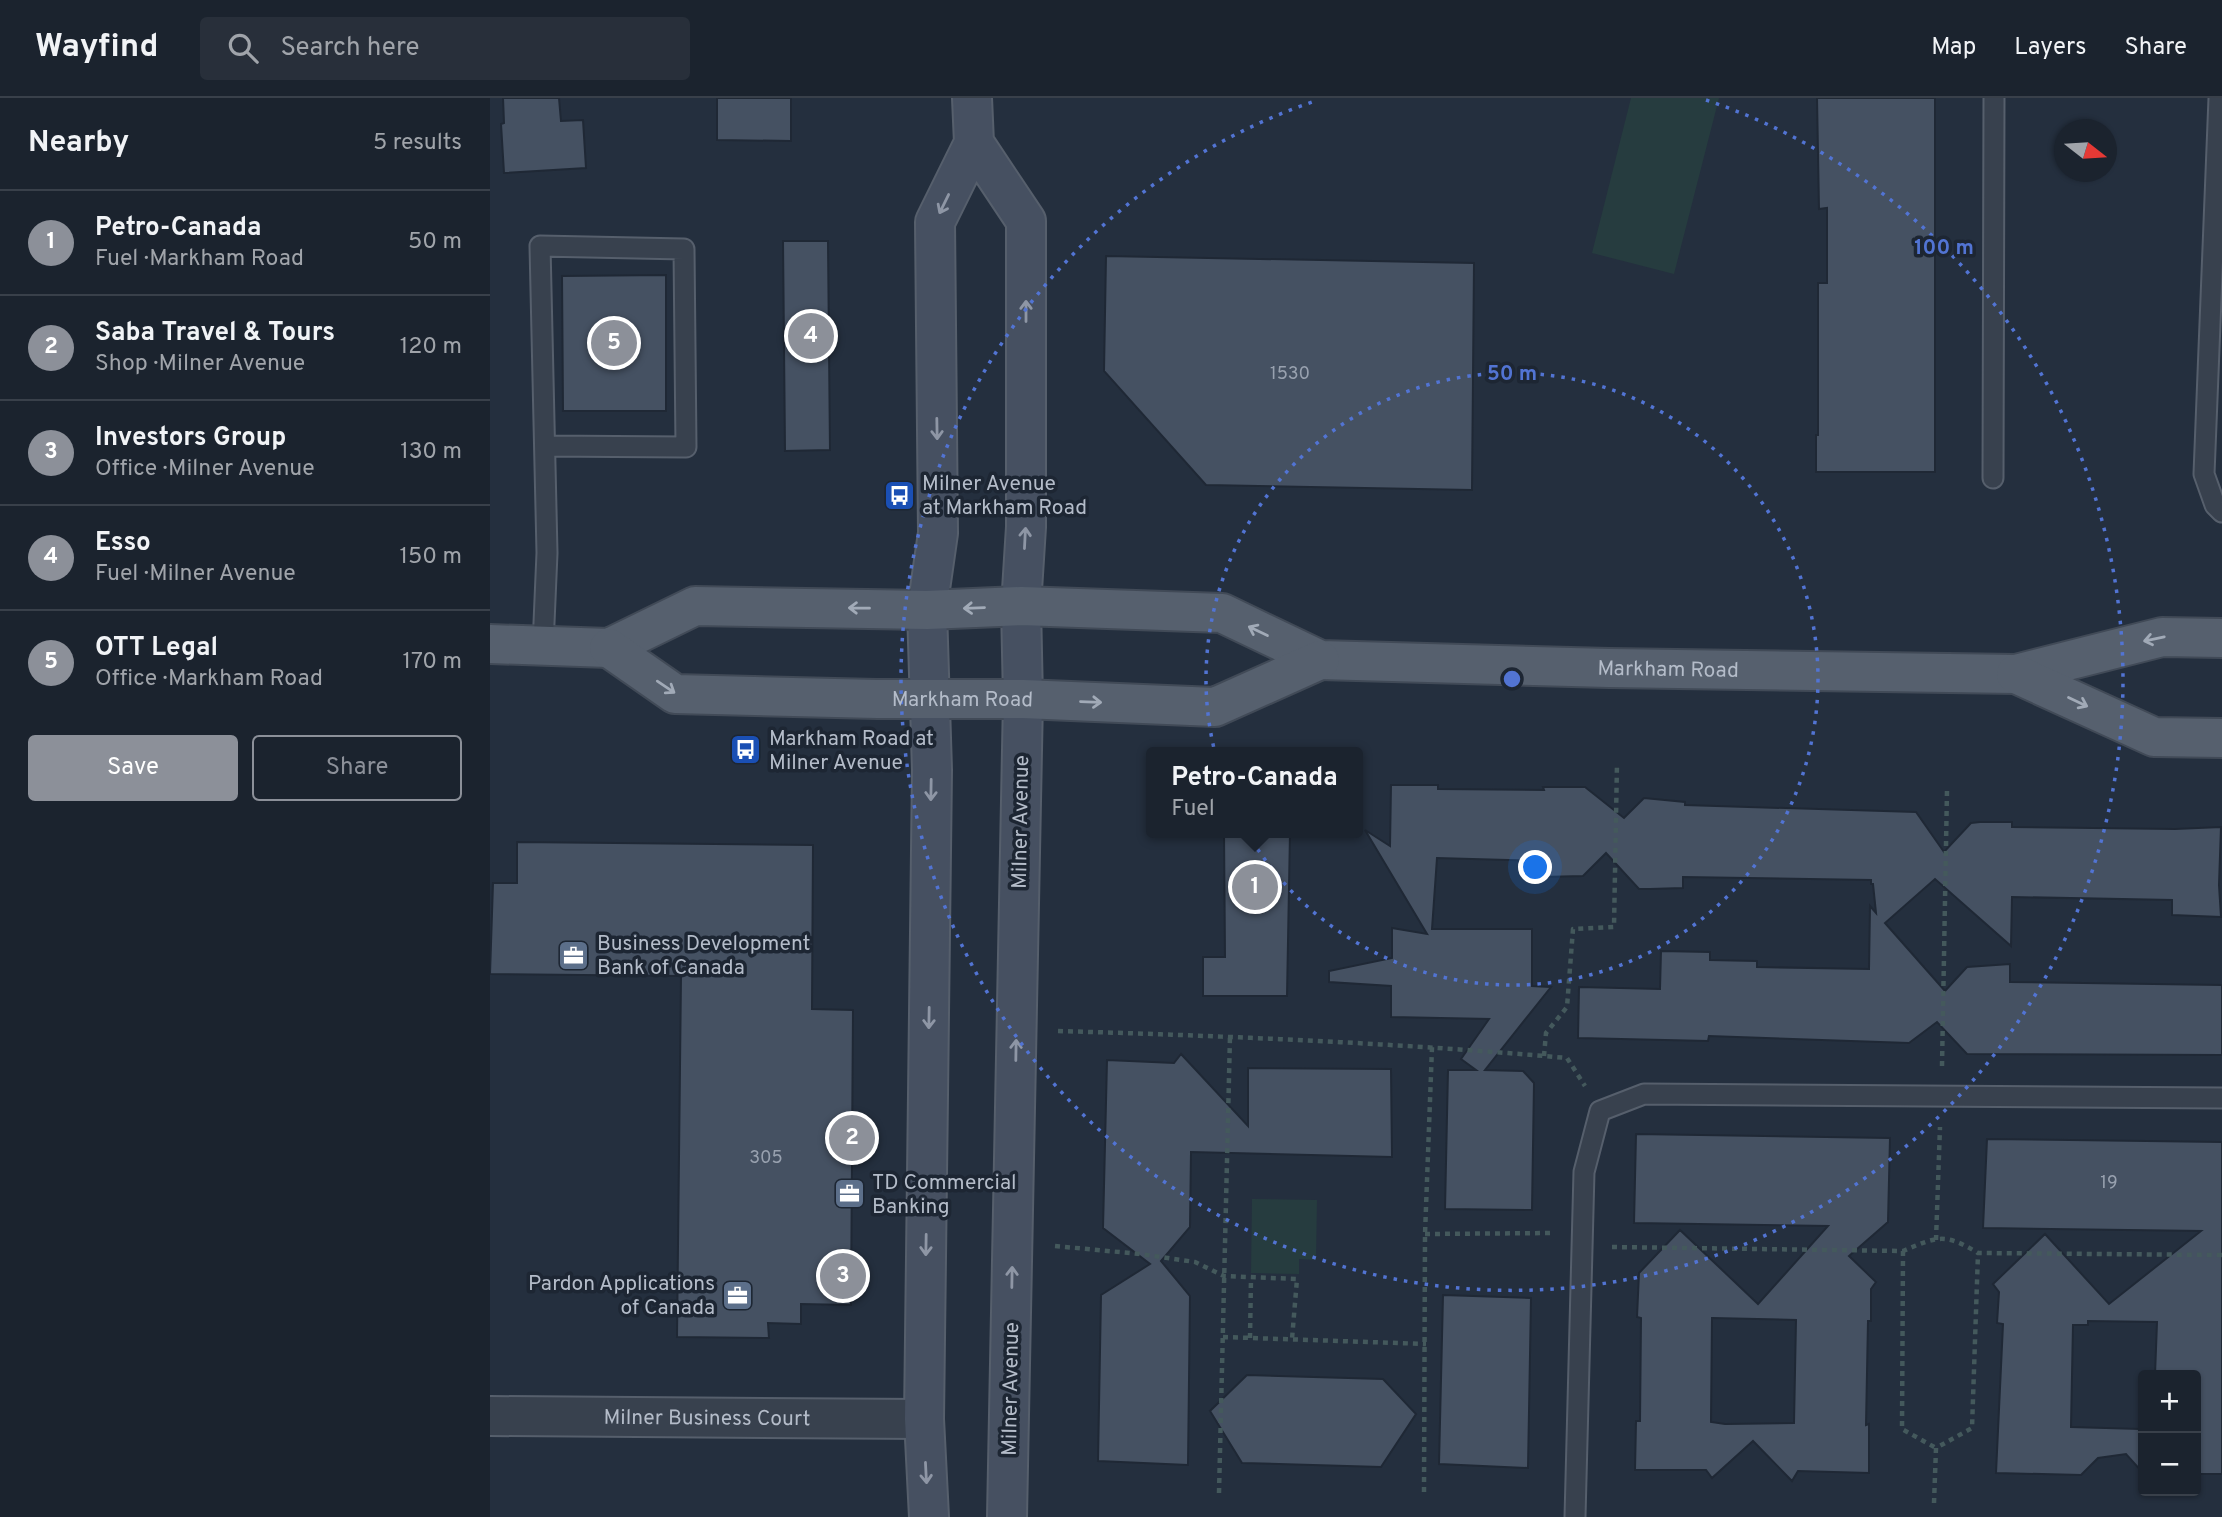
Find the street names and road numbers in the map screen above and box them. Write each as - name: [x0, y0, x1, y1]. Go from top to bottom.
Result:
- street label: Markham Road: [1597, 656, 1739, 685]
- street label: Markham Road: [892, 687, 1034, 714]
- street label: Milner Avenue: [1007, 755, 1036, 889]
- street label: Milner Avenue: [997, 1322, 1026, 1456]
- street label: Milner Business Court: [603, 1405, 811, 1433]

